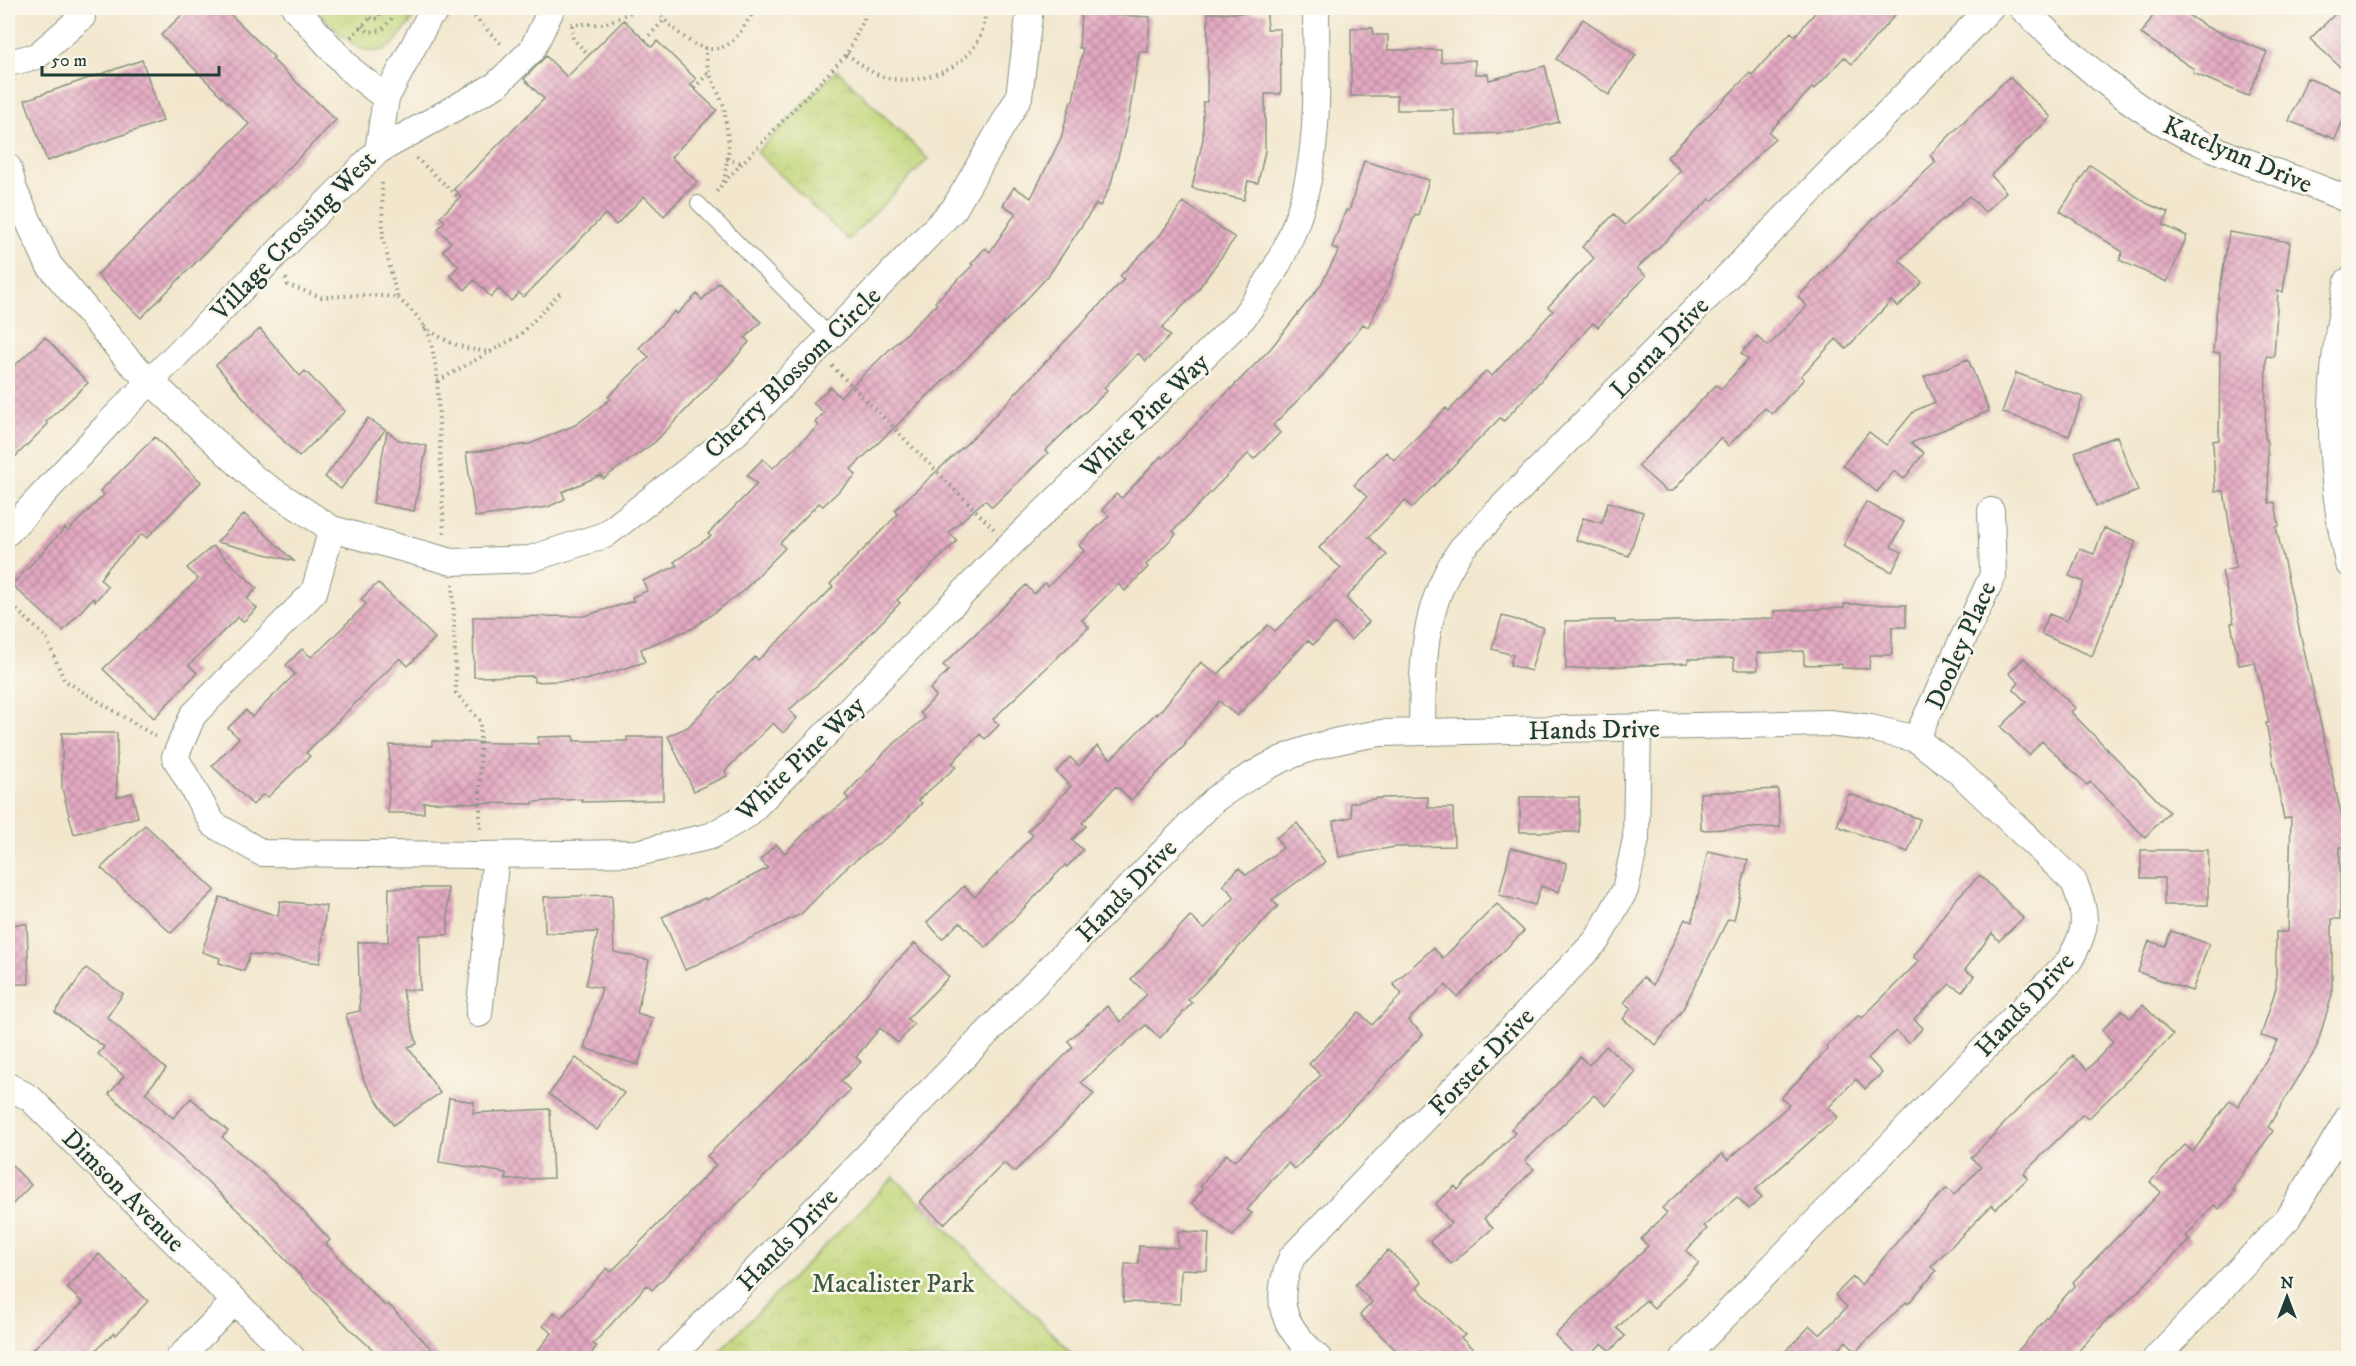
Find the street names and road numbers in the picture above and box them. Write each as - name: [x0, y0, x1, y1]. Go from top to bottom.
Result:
- street label: Katelynn Drive: [2158, 109, 2317, 202]
- street label: Village Crossing West: [204, 144, 384, 329]
- street label: Cherry Blossom Circle: [697, 280, 889, 466]
- street label: Lorna Drive: [1603, 290, 1717, 406]
- street label: White Pine Way: [1073, 346, 1217, 487]
- street label: Dooley Place: [1918, 576, 2004, 715]
- street label: White Pine Way: [729, 689, 873, 830]
- street label: Hands Drive: [1528, 713, 1660, 748]
- street label: Hands Drive: [1070, 832, 1185, 950]
- street label: Hands Drive: [1968, 946, 2082, 1064]
- street label: Forster Drive: [1422, 1001, 1542, 1123]
- street label: Dimson Avenue: [54, 1122, 192, 1260]
- street label: Hands Drive: [731, 1181, 846, 1299]

